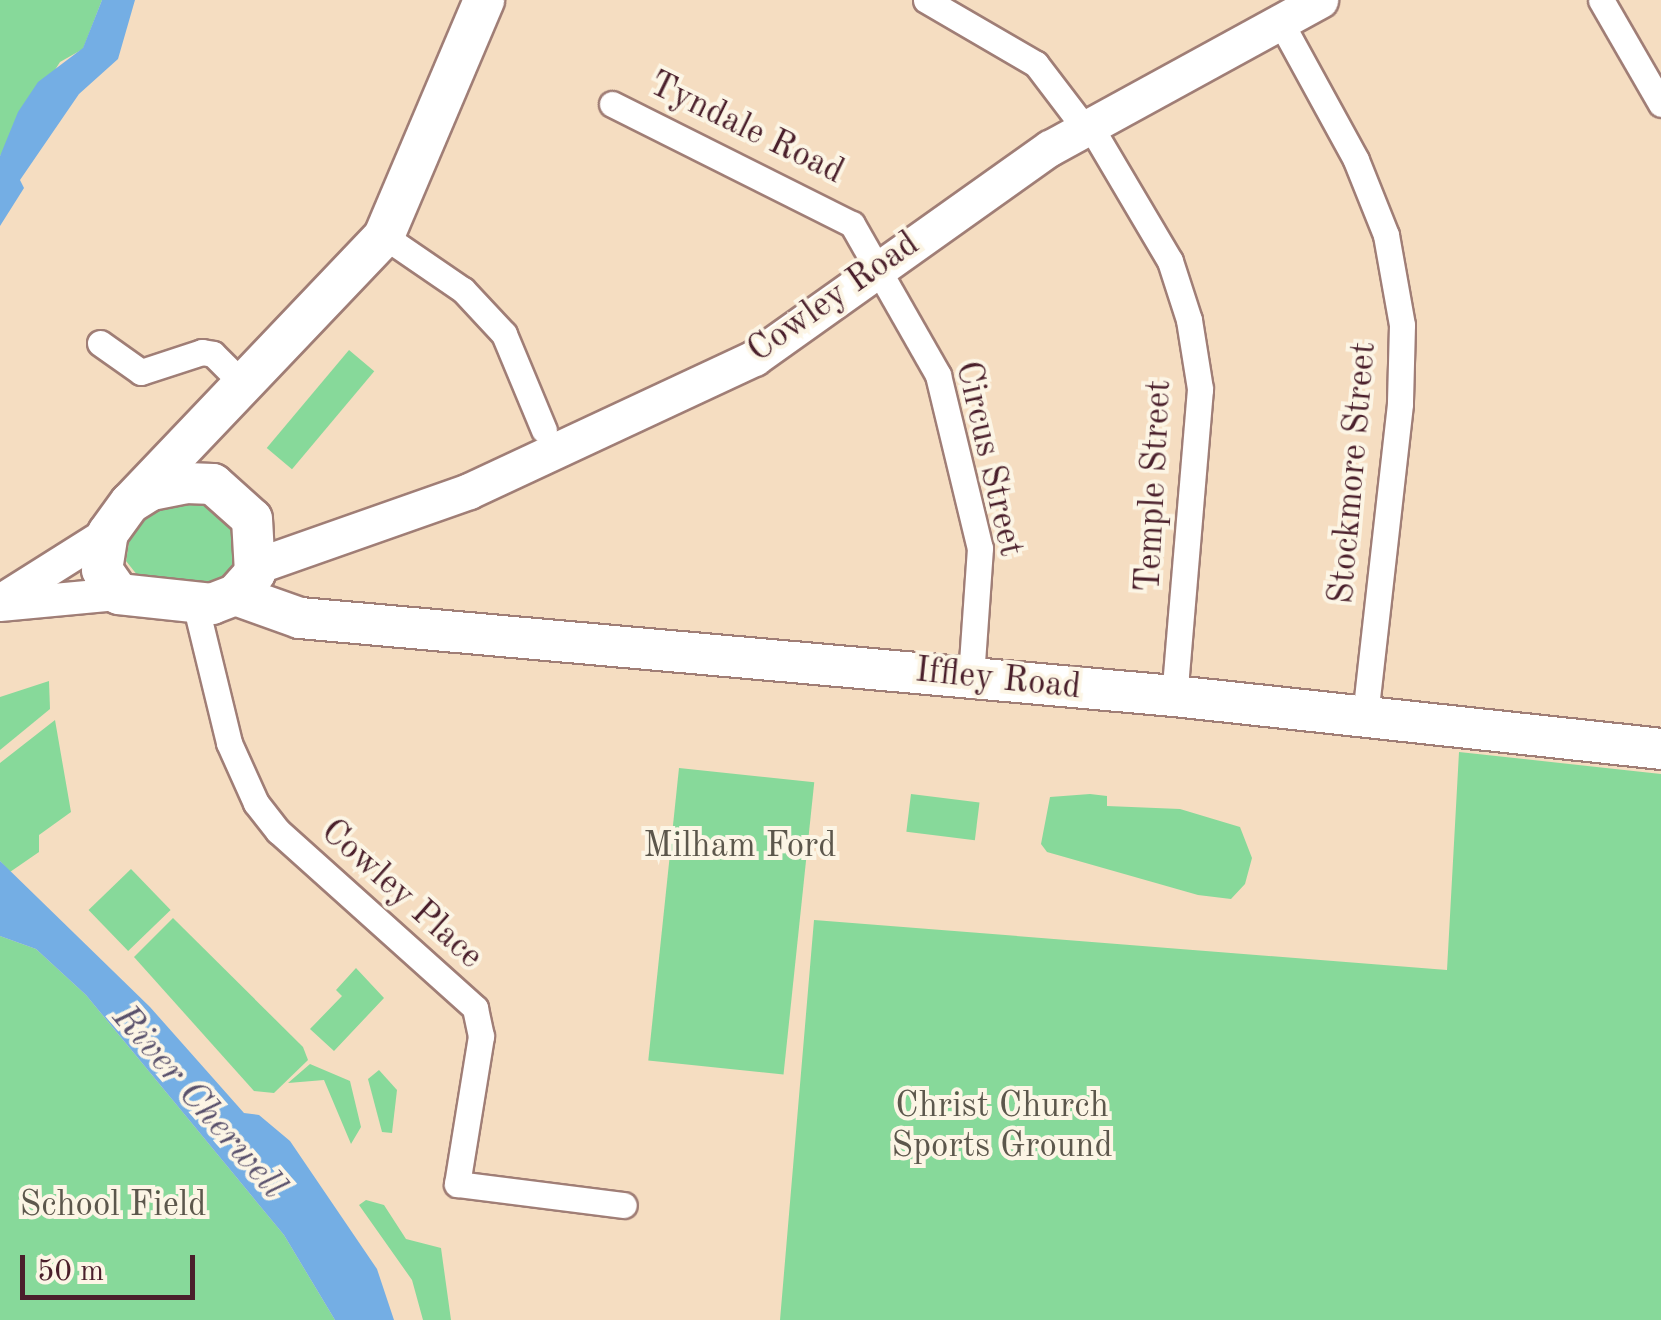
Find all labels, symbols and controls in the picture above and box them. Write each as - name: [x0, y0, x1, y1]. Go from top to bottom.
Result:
- street label: Tyndale Road: [642, 64, 850, 194]
- street label: Cowley Road: [740, 224, 928, 372]
- street label: Stockmore Street: [1322, 340, 1386, 606]
- street label: Circus Street: [945, 357, 1031, 561]
- street label: Temple Street: [1128, 379, 1182, 593]
- street label: Iffley Road: [913, 650, 1083, 710]
- street label: Cowley Place: [311, 811, 491, 979]
- park label: Milham Ford: [643, 826, 837, 868]
- water label: River Cherwell: [101, 997, 295, 1209]
- park label: Christ Church Sports Ground: [891, 1086, 1113, 1168]
- park label: School Field: [20, 1185, 206, 1227]
- scale bar: [25, 1235, 200, 1297]
- text: 50 m: [37, 1257, 104, 1287]

